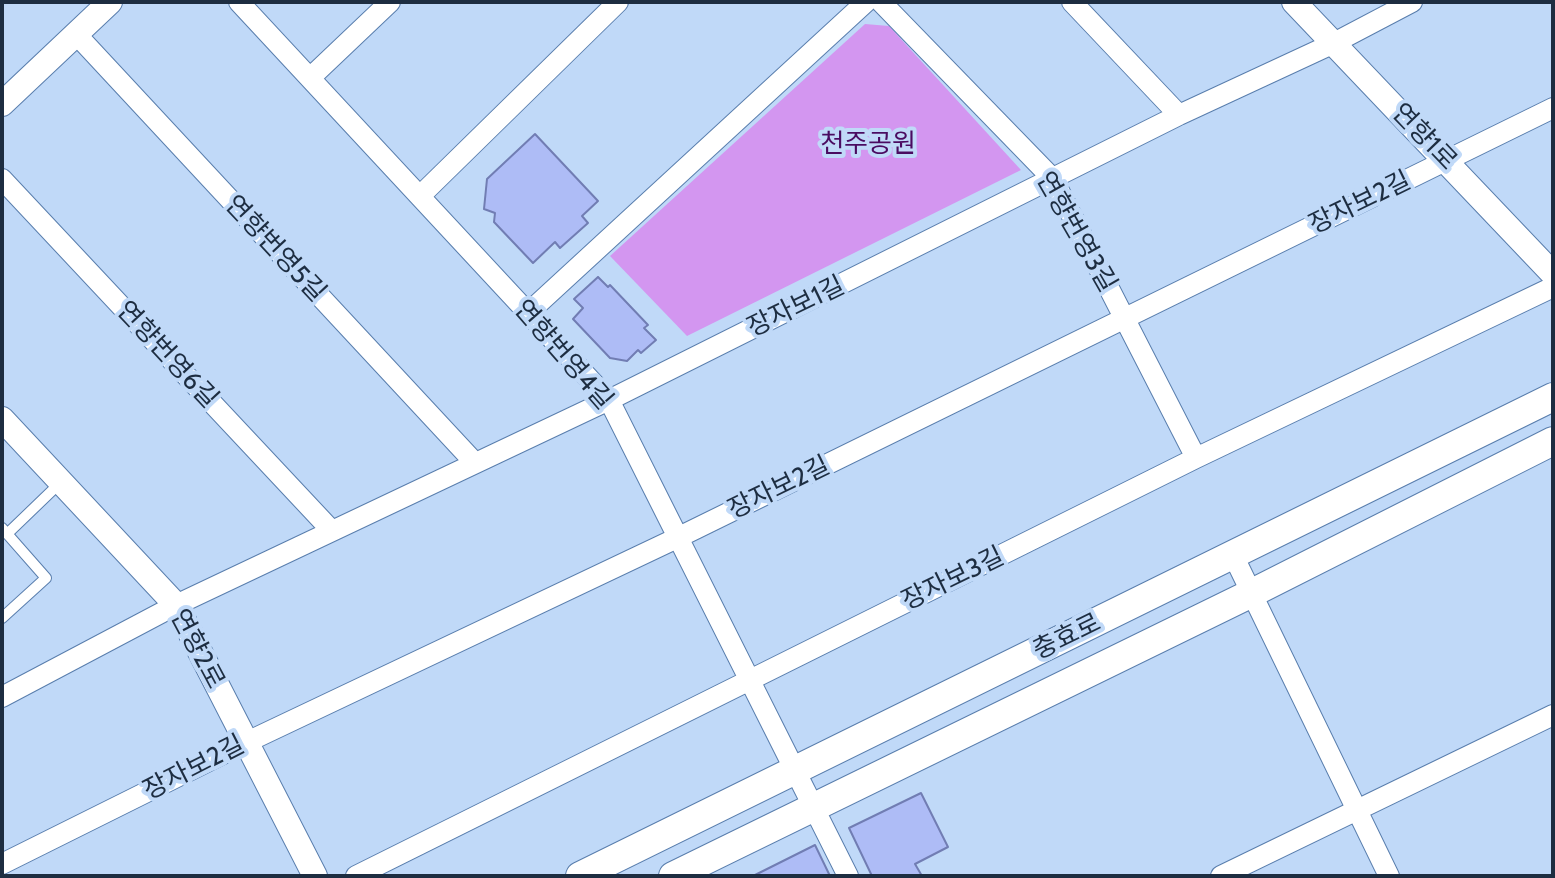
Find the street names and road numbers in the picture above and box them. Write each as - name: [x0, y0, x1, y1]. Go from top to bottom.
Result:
- street label: 연향1로: [1385, 97, 1463, 177]
- street label: 장자보2길: [1304, 165, 1416, 241]
- street label: 연향번영3길: [1029, 166, 1123, 298]
- street label: 연향번영5길: [218, 189, 332, 309]
- street label: 장자보1길: [742, 270, 850, 344]
- street label: 연향번영4길: [507, 294, 619, 416]
- street label: 연향번영6길: [110, 295, 224, 415]
- street label: 장자보2길: [723, 450, 835, 526]
- street label: 장자보3길: [897, 541, 1009, 617]
- street label: 연향2로: [163, 604, 231, 694]
- street label: 충효로: [1028, 607, 1106, 667]
- street label: 장자보2길: [138, 729, 250, 807]

